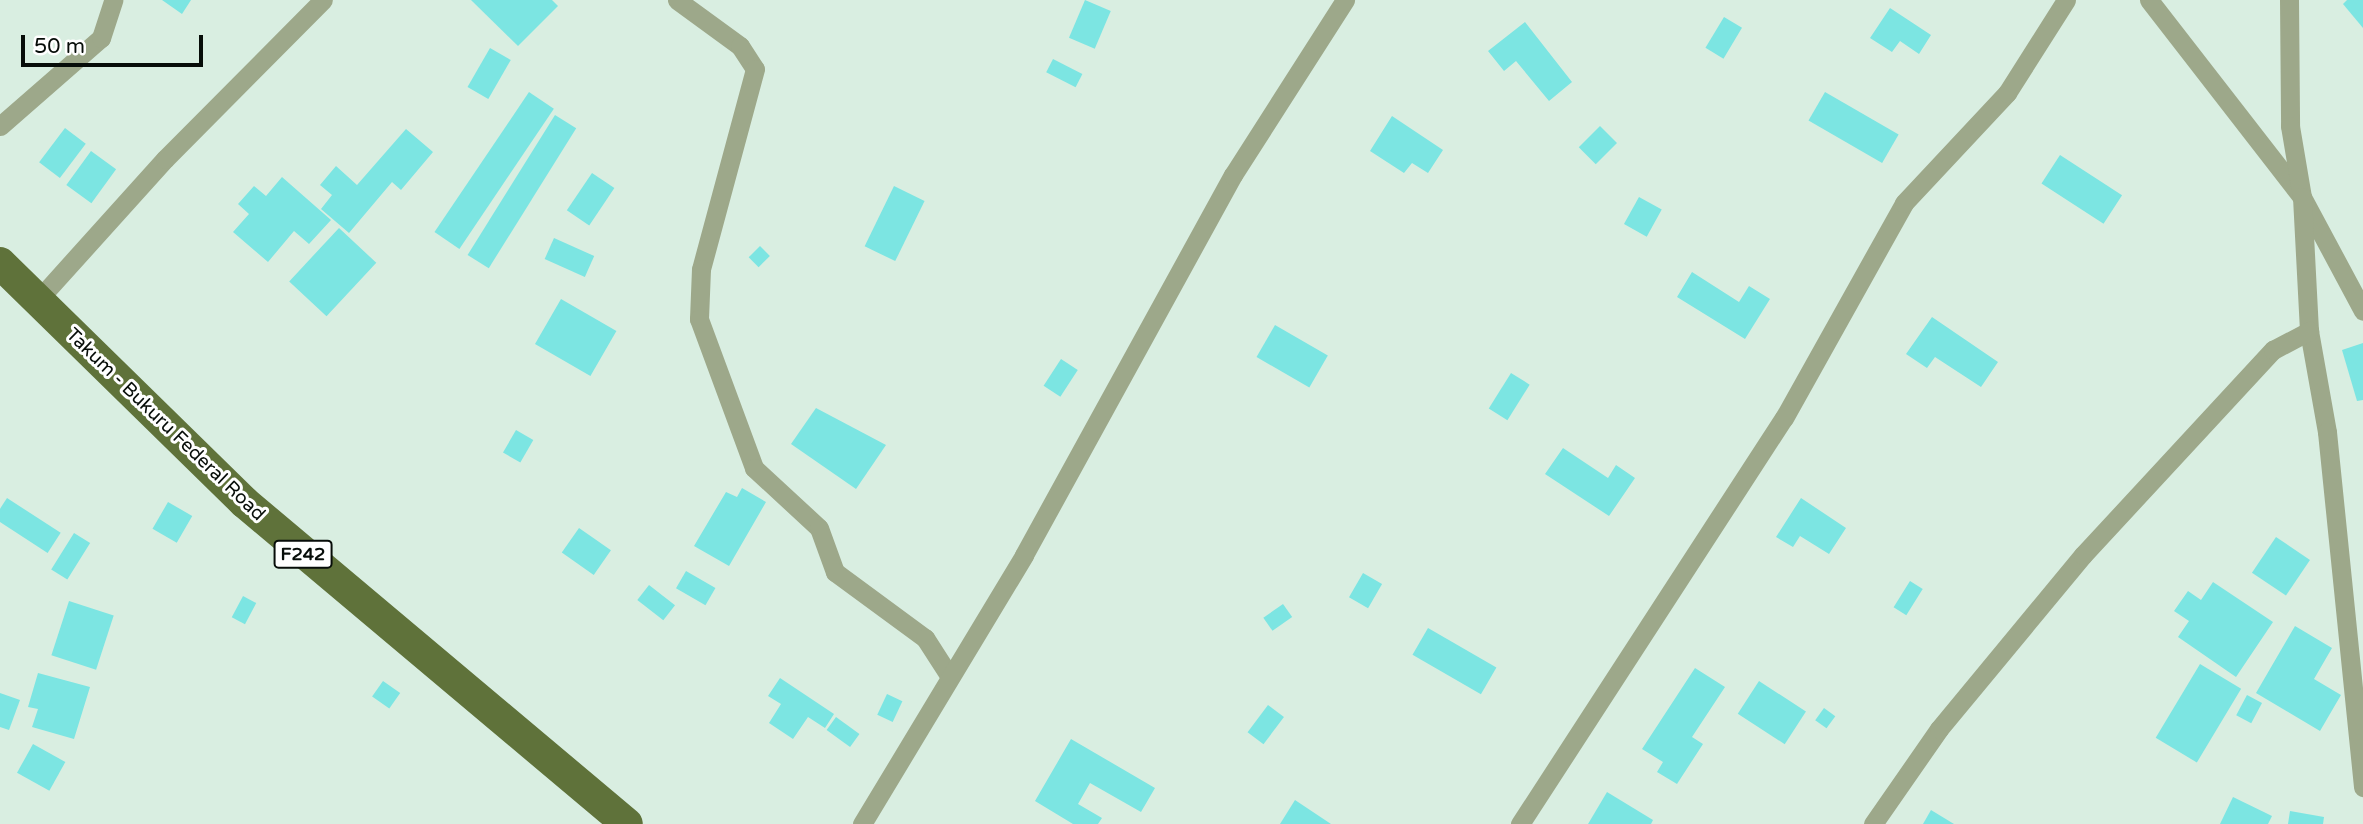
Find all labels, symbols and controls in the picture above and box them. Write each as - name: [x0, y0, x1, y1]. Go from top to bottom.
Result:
- scale bar: [24, 21, 206, 65]
- text: 50 m: [34, 34, 85, 59]
- street label: Takum - Bukuru Federal Road: [61, 324, 269, 526]
- road number: F242: [273, 540, 333, 568]

